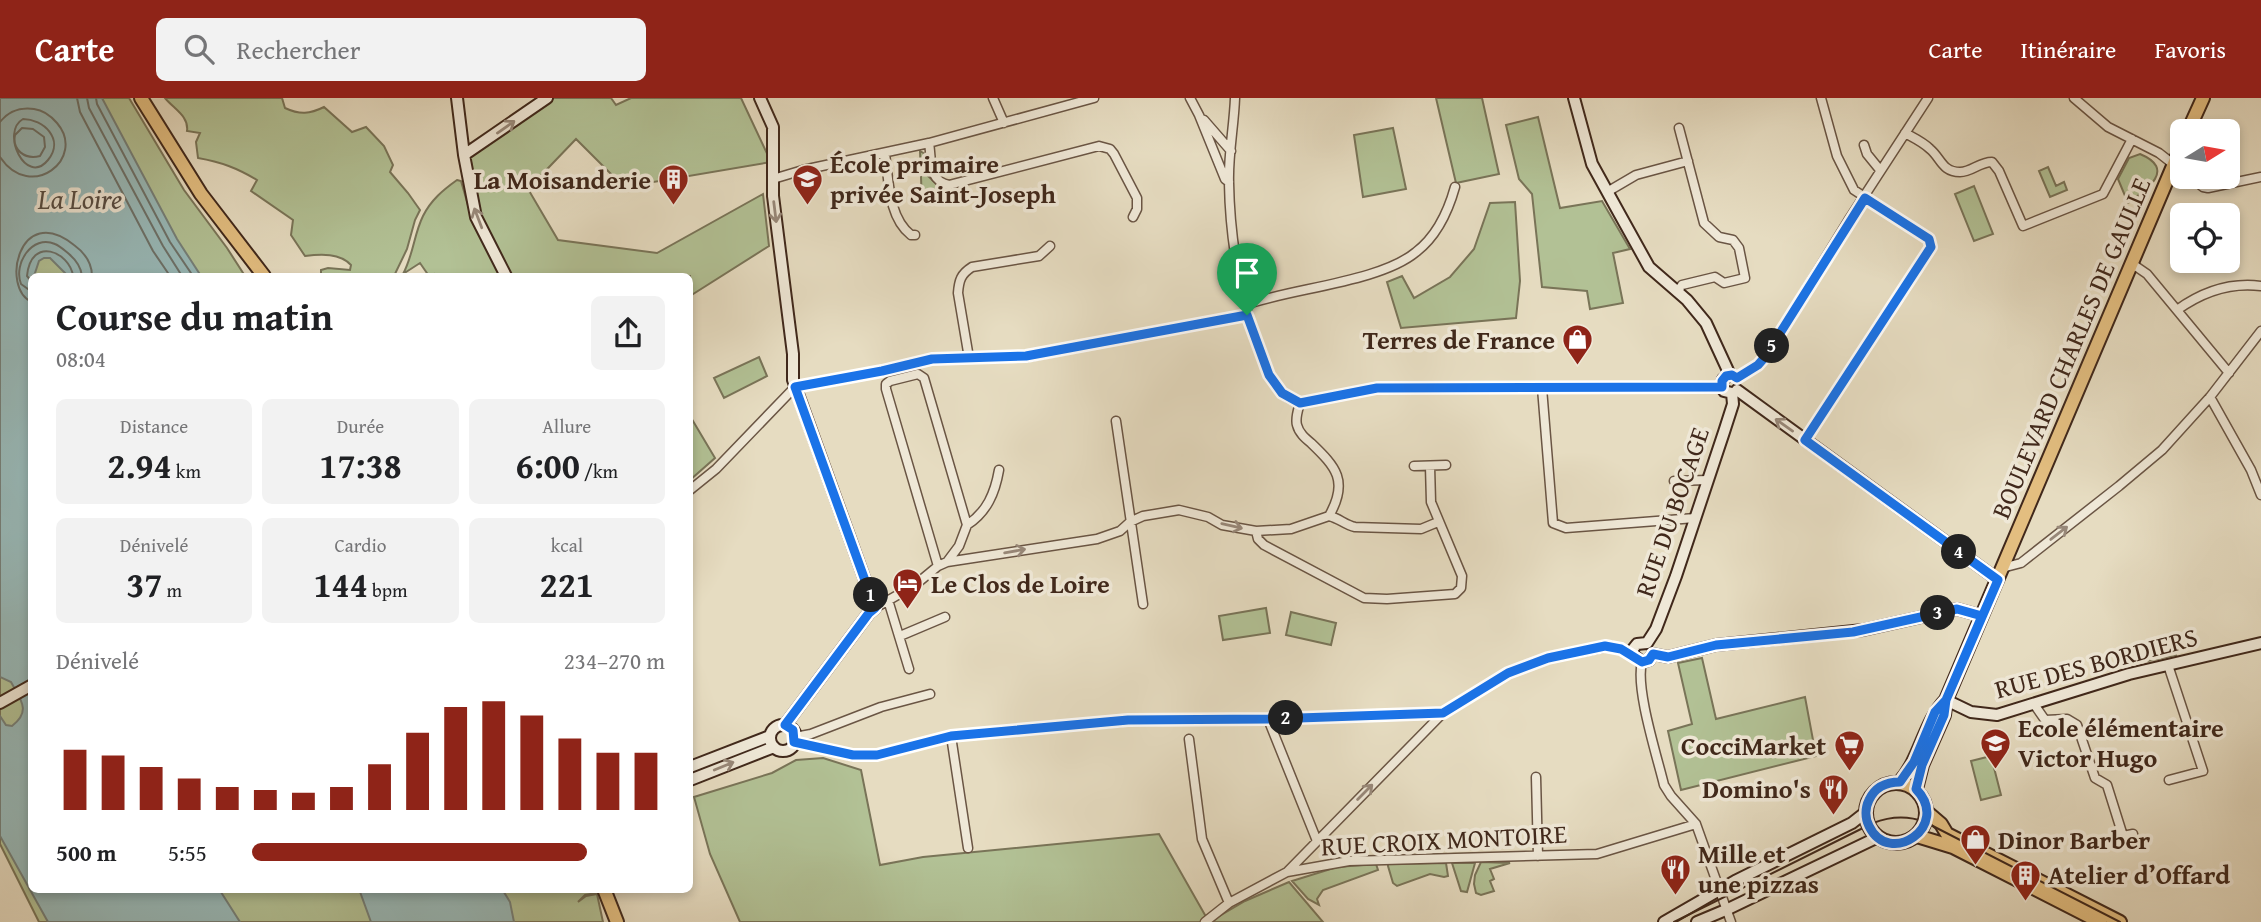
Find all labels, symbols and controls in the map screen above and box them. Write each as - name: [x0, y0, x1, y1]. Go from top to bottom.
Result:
- search box: [156, 18, 646, 81]
- text: Carte: [35, 25, 114, 73]
- icon: search: [180, 30, 218, 68]
- text: Rechercher: [236, 30, 361, 69]
- text: Carte: [1929, 32, 1983, 67]
- text: Itinéraire: [2021, 32, 2116, 67]
- text: Favoris: [2154, 32, 2226, 67]
- north arrow: [2170, 119, 2240, 189]
- map controls: [2170, 119, 2240, 273]
- one-way arrow: [496, 120, 515, 134]
- place label: École primaire privée Saint-Joseph: [830, 144, 1057, 213]
- place label: La Moisanderie: [474, 160, 651, 199]
- school or university icon: École primaire privée Saint-Joseph: [790, 162, 824, 206]
- building icon: La Moisanderie: [657, 163, 691, 207]
- street label: BOULEVARD CHARLES DE GAULLE: [1981, 171, 2160, 524]
- water label: La Loire: [37, 178, 122, 219]
- one-way arrow: [769, 200, 782, 223]
- button: locate: [2170, 203, 2240, 273]
- one-way arrow: [471, 208, 484, 229]
- pin: [1217, 243, 1277, 315]
- icon: arrive: [1228, 254, 1266, 292]
- text: Course du matin: [56, 288, 333, 344]
- button: share: [591, 296, 665, 370]
- place label: Terres de France: [1363, 320, 1555, 359]
- shop icon: Terres de France: [1561, 323, 1595, 367]
- pin: 5: [1754, 328, 1790, 364]
- text: 5: [1767, 331, 1776, 359]
- text: 08:04: [56, 342, 106, 375]
- text: Distance: [120, 412, 188, 440]
- text: Durée: [337, 412, 384, 440]
- text: Allure: [542, 412, 591, 440]
- one-way arrow: [1775, 418, 1794, 432]
- street label: RUE DU BOCAGE: [1624, 422, 1719, 602]
- text: 2.94: [107, 440, 172, 491]
- text: 17:38: [319, 440, 402, 491]
- text: 6:00: [516, 440, 580, 491]
- text: km: [172, 457, 201, 485]
- text: /km: [580, 457, 618, 485]
- one-way arrow: [1220, 520, 1243, 534]
- one-way arrow: [2049, 526, 2068, 541]
- text: Dénivelé: [120, 531, 188, 559]
- text: Cardio: [334, 531, 387, 559]
- text: kcal: [551, 531, 583, 559]
- pin: 4: [1941, 534, 1976, 570]
- text: 4: [1954, 537, 1963, 565]
- one-way arrow: [1003, 544, 1026, 557]
- text: 37: [126, 559, 162, 610]
- text: 144: [313, 559, 368, 610]
- text: 221: [540, 559, 594, 610]
- place label: Le Clos de Loire: [931, 564, 1110, 603]
- hotel icon: Le Clos de Loire: [891, 567, 925, 611]
- text: m: [162, 576, 182, 604]
- text: bpm: [368, 576, 408, 604]
- pin: 1: [854, 578, 888, 612]
- text: 1: [866, 580, 875, 608]
- pin: 3: [1920, 596, 1955, 630]
- text: 3: [1933, 598, 1942, 626]
- street label: RUE DES BORDIERS: [1990, 617, 2202, 708]
- text: Dénivelé: [56, 644, 139, 677]
- text: 234–270 m: [564, 644, 665, 677]
- pin: 2: [1268, 700, 1304, 736]
- text: 2: [1281, 703, 1290, 731]
- place label: Ecole élémentaire Victor Hugo: [2018, 708, 2224, 777]
- place label: CocciMarket: [1681, 726, 1826, 765]
- school or university icon: Ecole élémentaire Victor Hugo: [1978, 726, 2012, 770]
- supermarket icon: CocciMarket: [1832, 729, 1866, 773]
- one-way arrow: [713, 758, 735, 771]
- place label: Domino's: [1702, 769, 1811, 808]
- restaurant icon: Domino's: [1817, 772, 1851, 816]
- one-way arrow: [1357, 784, 1374, 801]
- street label: RUE CROIX MONTOIRE: [1320, 814, 1568, 865]
- place label: Dinor Barber: [1998, 820, 2150, 859]
- shop icon: Dinor Barber: [1958, 823, 1992, 867]
- place label: Mille et une pizzas: [1698, 834, 1819, 903]
- text: 500 m: [56, 836, 117, 869]
- text: 5:55: [168, 836, 207, 869]
- restaurant icon: Mille et une pizzas: [1658, 852, 1692, 896]
- place label: Atelier d’Offard: [2048, 855, 2230, 894]
- building icon: Atelier d’Offard: [2008, 858, 2042, 902]

